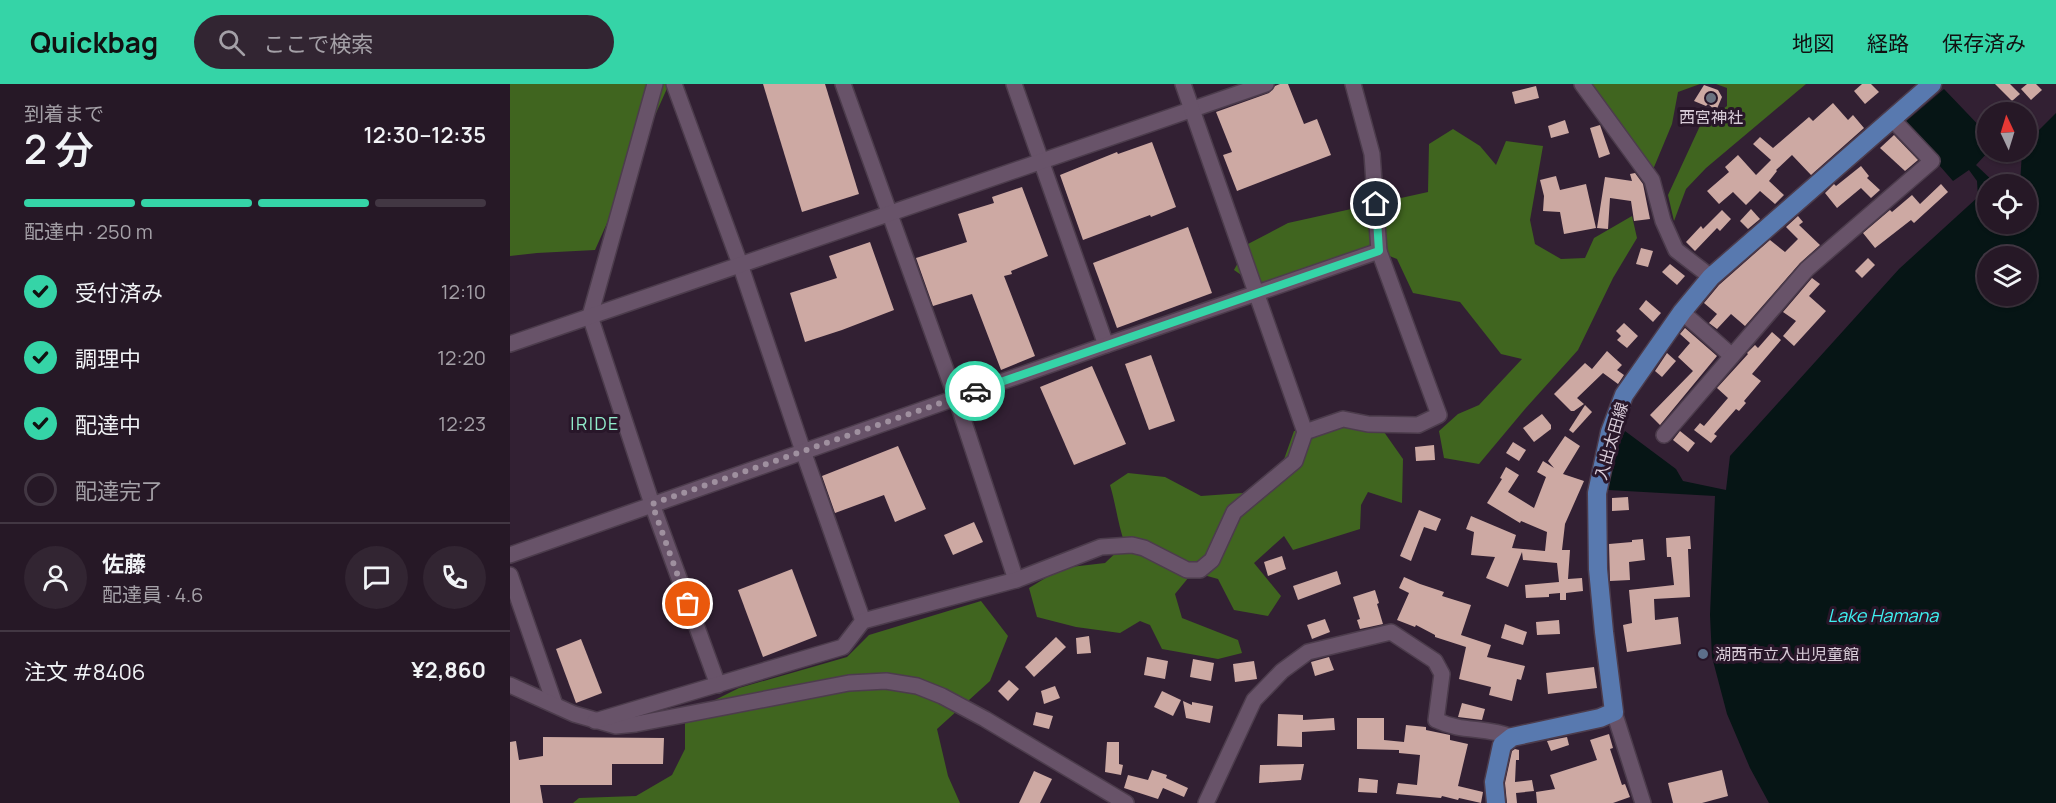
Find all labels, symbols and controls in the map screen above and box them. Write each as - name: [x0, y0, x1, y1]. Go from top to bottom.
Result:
- search box: [194, 15, 614, 69]
- text: Quickbag: [30, 23, 158, 61]
- icon: search: [215, 26, 248, 59]
- text: ここで検索: [263, 29, 373, 59]
- text: 地図: [1792, 29, 1834, 57]
- text: 経路: [1867, 29, 1909, 57]
- text: 保存済み: [1942, 29, 2026, 57]
- marker: 西宮神社: [1704, 91, 1718, 105]
- text: 到着まで: [24, 100, 104, 127]
- north arrow: [1977, 102, 2037, 162]
- map controls: [1977, 102, 2037, 306]
- place label: 西宮神社: [1679, 106, 1743, 128]
- text: 12:30–12:35: [363, 120, 486, 150]
- text: 2 分: [24, 122, 94, 176]
- button: locate: [1977, 174, 2037, 234]
- pin: [1350, 178, 1401, 229]
- icon: home: [1359, 187, 1392, 220]
- text: 配達中 · 250 m: [24, 218, 153, 245]
- button: layers: [1977, 246, 2037, 306]
- icon: check: [24, 275, 57, 308]
- text: 受付済み: [75, 278, 163, 308]
- text: 12:10: [441, 278, 486, 305]
- icon: check: [24, 341, 57, 374]
- text: 調理中: [75, 344, 141, 374]
- text: 12:20: [437, 344, 486, 371]
- courier: [945, 361, 1005, 421]
- icon: car: [959, 375, 992, 408]
- street label: 入出太田線: [1589, 400, 1633, 482]
- icon: check: [24, 407, 57, 440]
- text: 配達中: [75, 410, 141, 440]
- text: 12:23: [438, 410, 486, 437]
- district label: IRIDE: [570, 411, 620, 435]
- text: 配達完了: [75, 476, 163, 506]
- button: person: [24, 546, 87, 609]
- button: chat: [345, 546, 408, 609]
- button: phone: [423, 546, 486, 609]
- text: 佐藤: [102, 549, 146, 579]
- pin: [662, 578, 713, 629]
- text: 配達員 · 4.6: [102, 581, 203, 608]
- icon: bag: [671, 587, 704, 620]
- water label: Lake Hamana: [1828, 603, 1939, 627]
- place label: 湖西市立入出児童館: [1715, 643, 1859, 665]
- marker: 湖西市立入出児童館: [1696, 647, 1710, 661]
- text: ¥2,860: [411, 655, 486, 685]
- text: 注文 #8406: [24, 657, 145, 687]

